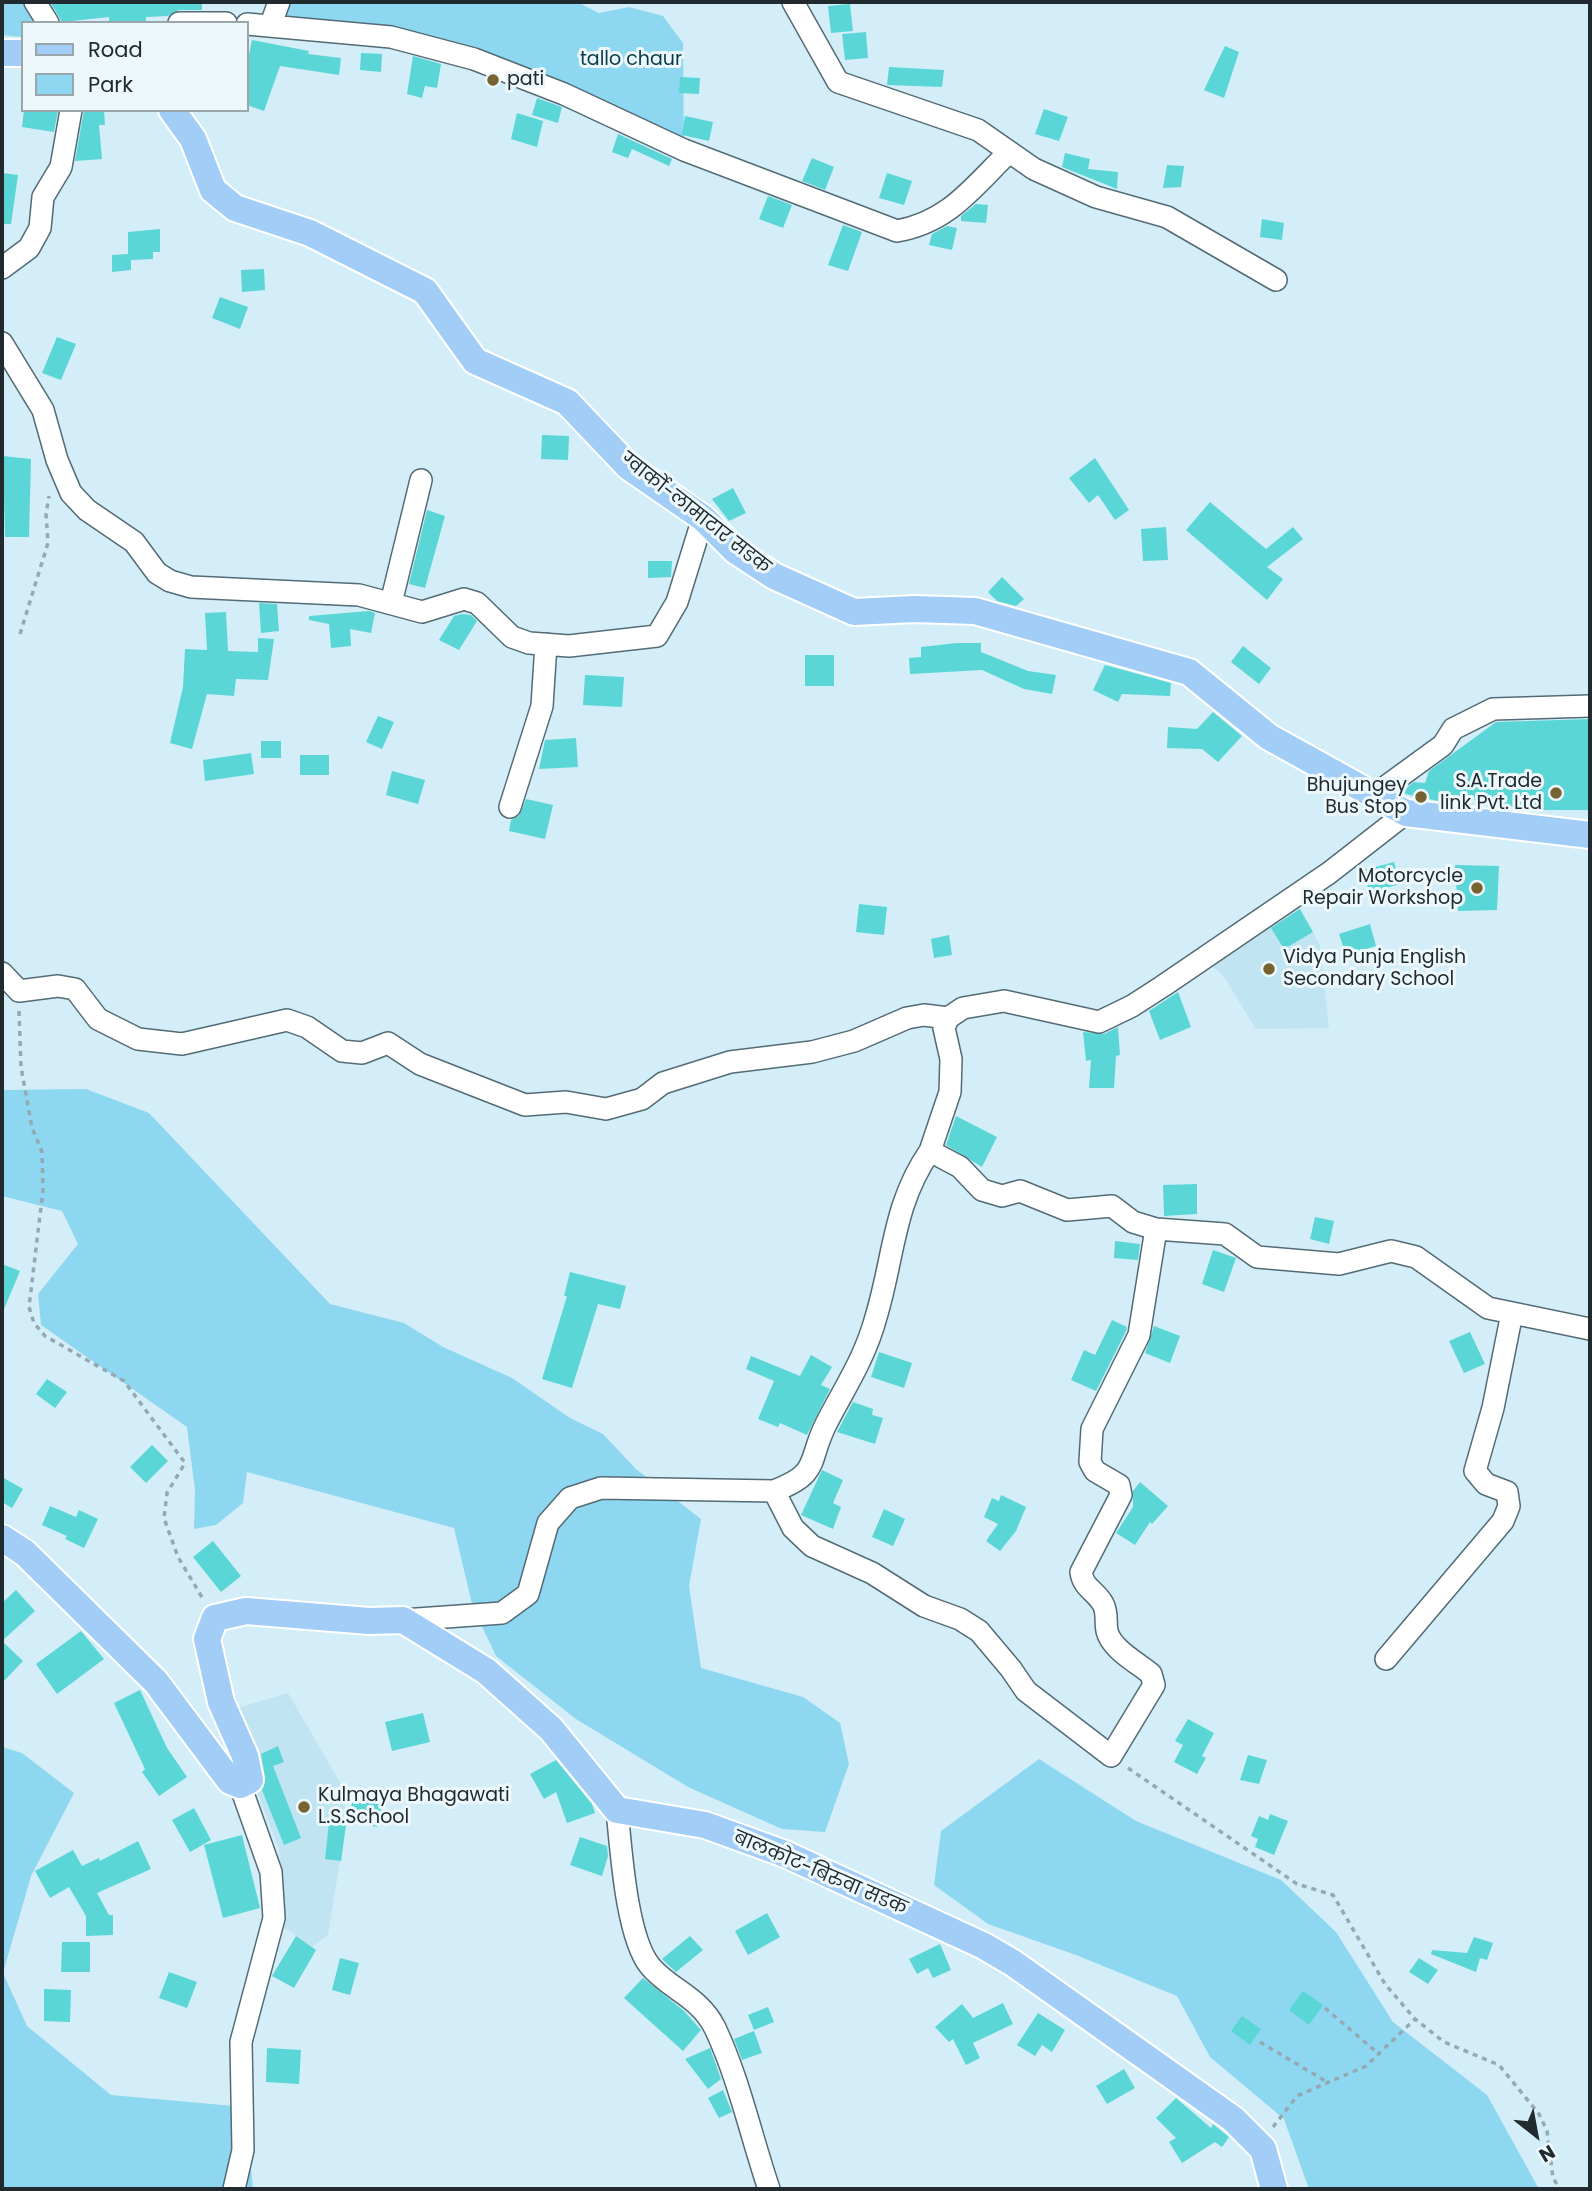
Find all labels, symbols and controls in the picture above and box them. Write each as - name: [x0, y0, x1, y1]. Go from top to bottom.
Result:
- legend: [21, 21, 248, 112]
- text: Road: [88, 35, 143, 64]
- park label: tallo chaur: [580, 49, 682, 71]
- place label: pati: [507, 69, 544, 91]
- text: Park: [88, 70, 133, 99]
- marker: pati: [485, 72, 501, 88]
- street label: ग्वार्को-लामाटार सडक: [616, 448, 774, 580]
- place label: S.A.Trade link Pvt. Ltd: [1440, 771, 1542, 815]
- place label: Bhujungey Bus Stop: [1307, 775, 1407, 819]
- marker: S.A.Trade link Pvt. Ltd: [1548, 785, 1564, 801]
- marker: Bhujungey Bus Stop: [1413, 789, 1429, 805]
- place label: Motorcycle Repair Workshop: [1302, 866, 1463, 910]
- marker: Motorcycle Repair Workshop: [1469, 880, 1485, 896]
- place label: Vidya Punja English Secondary School: [1283, 947, 1466, 991]
- marker: Vidya Punja English Secondary School: [1261, 961, 1277, 977]
- place label: Kulmaya Bhagawati L.S.School: [318, 1785, 510, 1829]
- marker: Kulmaya Bhagawati L.S.School: [296, 1799, 312, 1815]
- street label: बालकोट-बिरुवा सडक: [730, 1827, 910, 1921]
- north arrow: [1501, 2100, 1571, 2170]
- text: N: [1534, 2138, 1560, 2169]

